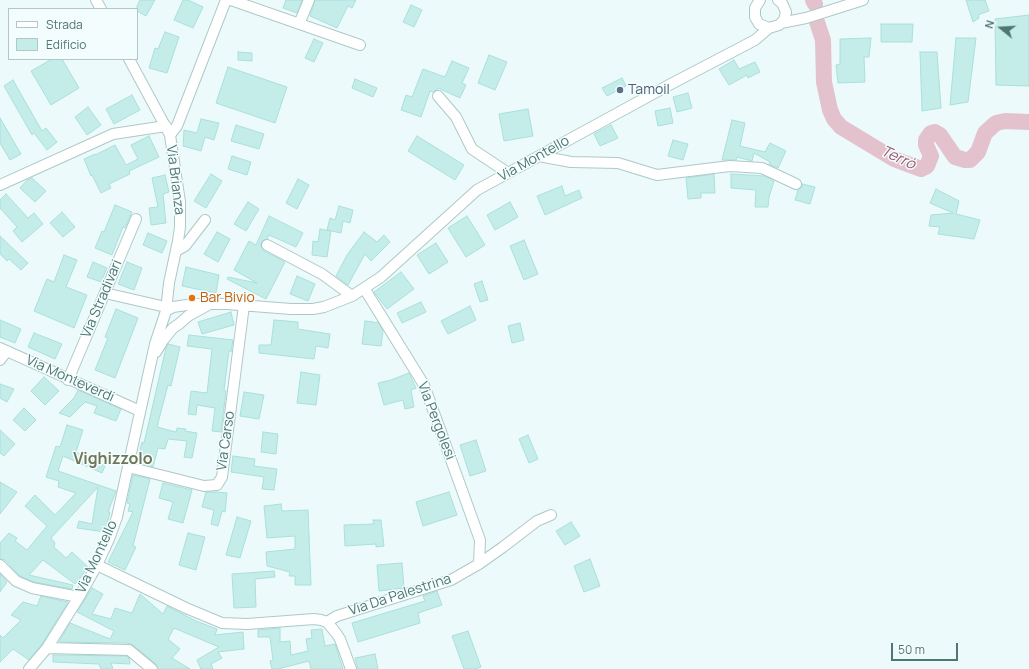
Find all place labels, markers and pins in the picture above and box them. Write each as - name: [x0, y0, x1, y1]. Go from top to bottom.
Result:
- place label: Tamoil: [628, 82, 670, 98]
- marker: Tamoil: [615, 85, 625, 95]
- place label: Bar Bivio: [200, 290, 255, 306]
- marker: Bar Bivio: [187, 293, 197, 303]

